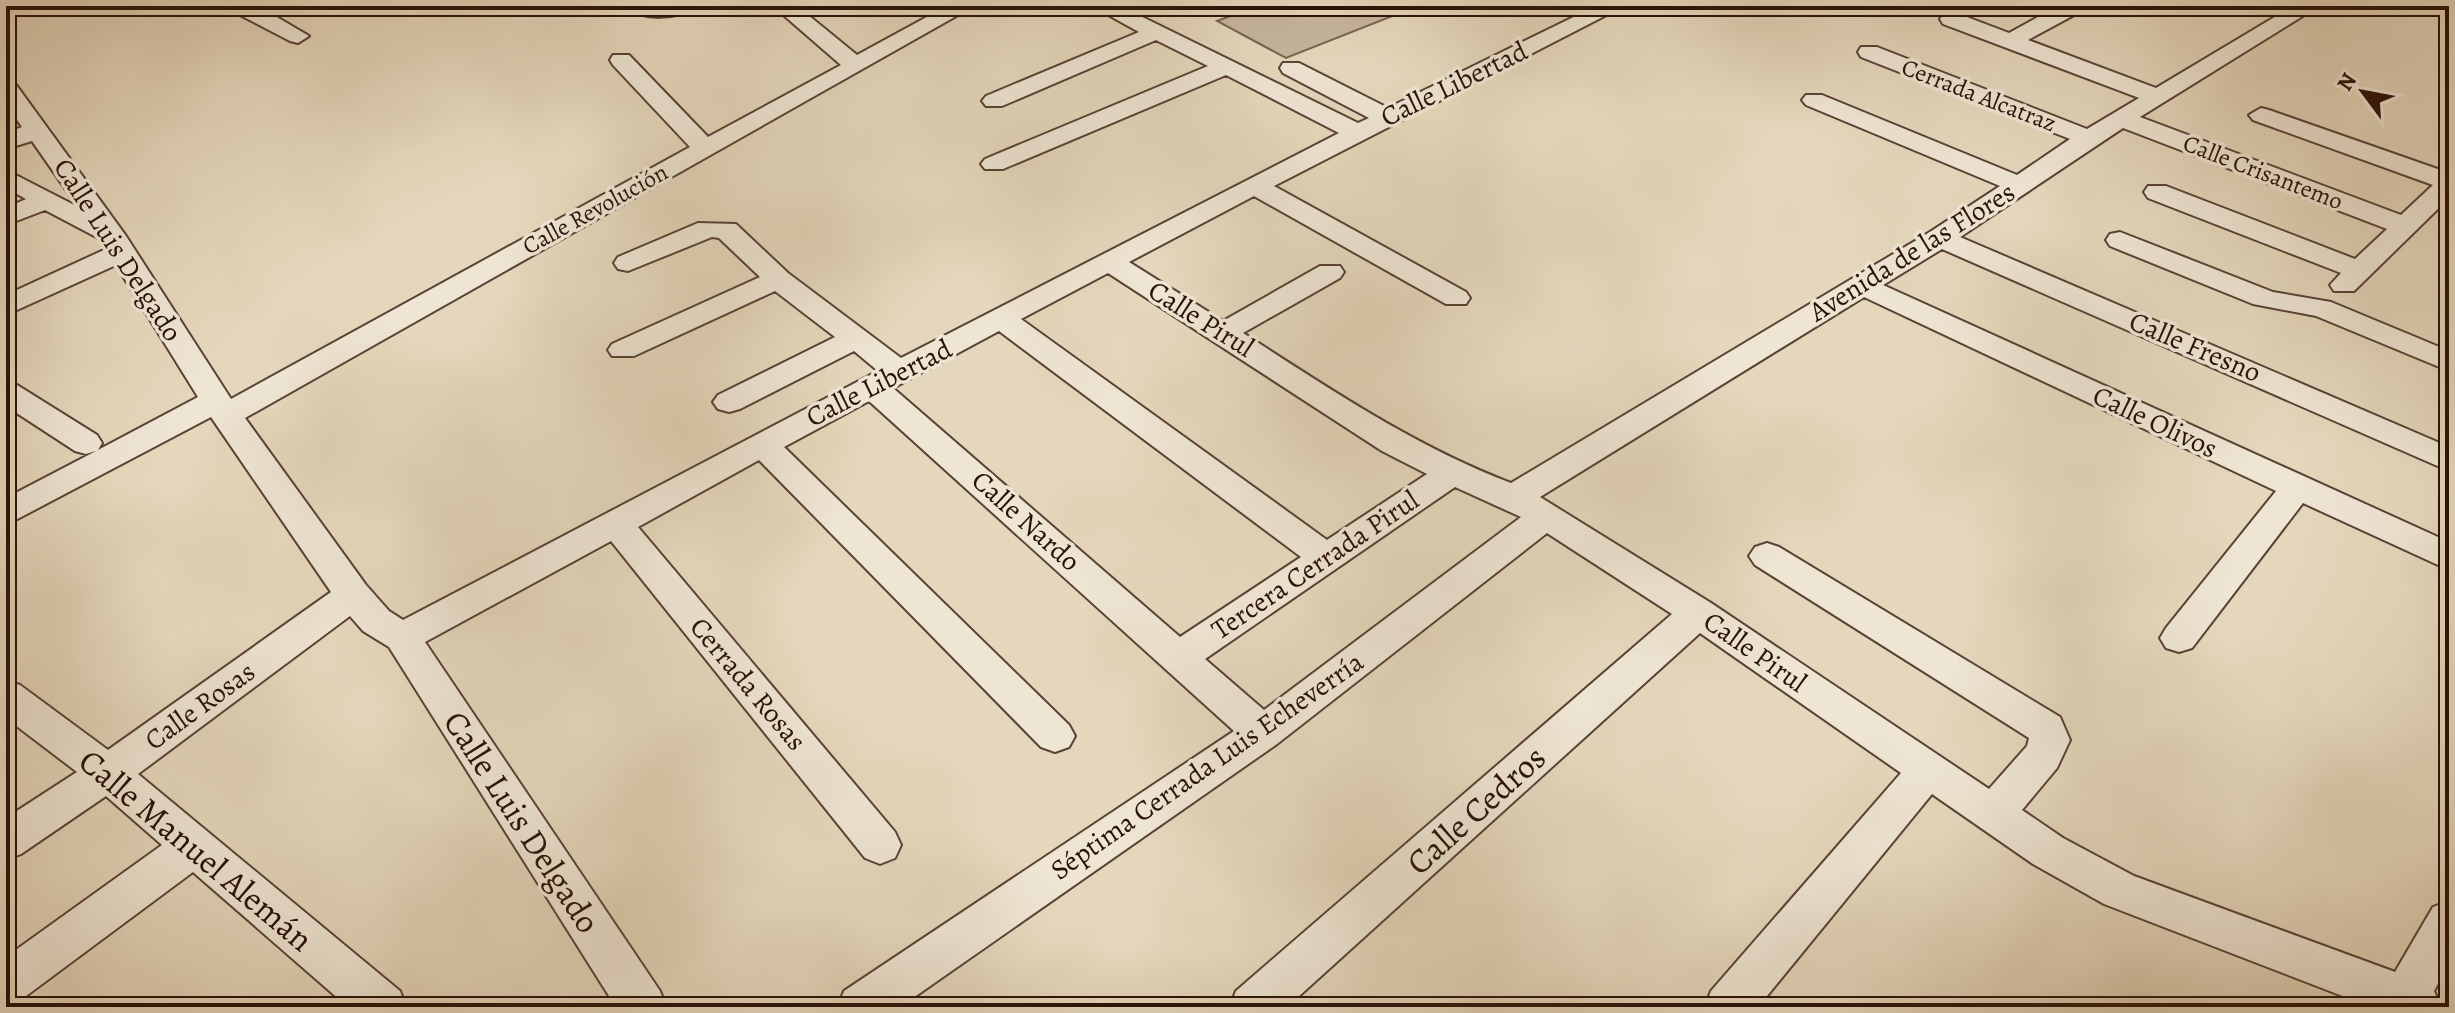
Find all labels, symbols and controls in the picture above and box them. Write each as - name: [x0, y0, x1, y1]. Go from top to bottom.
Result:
- street label: Calle Libertad: [1374, 32, 1535, 136]
- street label: Cerrada Alcatraz: [1897, 51, 2061, 139]
- north arrow: [2323, 52, 2403, 132]
- text: N: [2330, 67, 2364, 97]
- street label: Calle Crisantemo: [2179, 127, 2347, 217]
- street label: Calle Luis Delgado: [45, 151, 191, 349]
- street label: Calle Revolución: [517, 156, 673, 262]
- street label: Avenida de las Flores: [1801, 173, 2022, 331]
- street label: Calle Pirul: [1141, 272, 1261, 366]
- street label: Calle Fresno: [2123, 302, 2267, 392]
- street label: Calle Libertad: [799, 329, 959, 436]
- street label: Calle Olivos: [2086, 377, 2224, 467]
- street label: Calle Nardo: [963, 462, 1089, 580]
- street label: Tercera Cerrada Pirul: [1204, 481, 1426, 649]
- street label: Calle Pirul: [1696, 603, 1814, 702]
- street label: Cerrada Rosas: [681, 609, 815, 759]
- street label: Séptima Cerrada Luis Echeverría: [1043, 643, 1371, 889]
- street label: Calle Rosas: [137, 653, 263, 759]
- street label: Calle Luis Delgado: [432, 702, 612, 942]
- street label: Calle Cedros: [1396, 735, 1556, 885]
- street label: Calle Manuel Alemán: [69, 738, 323, 962]

